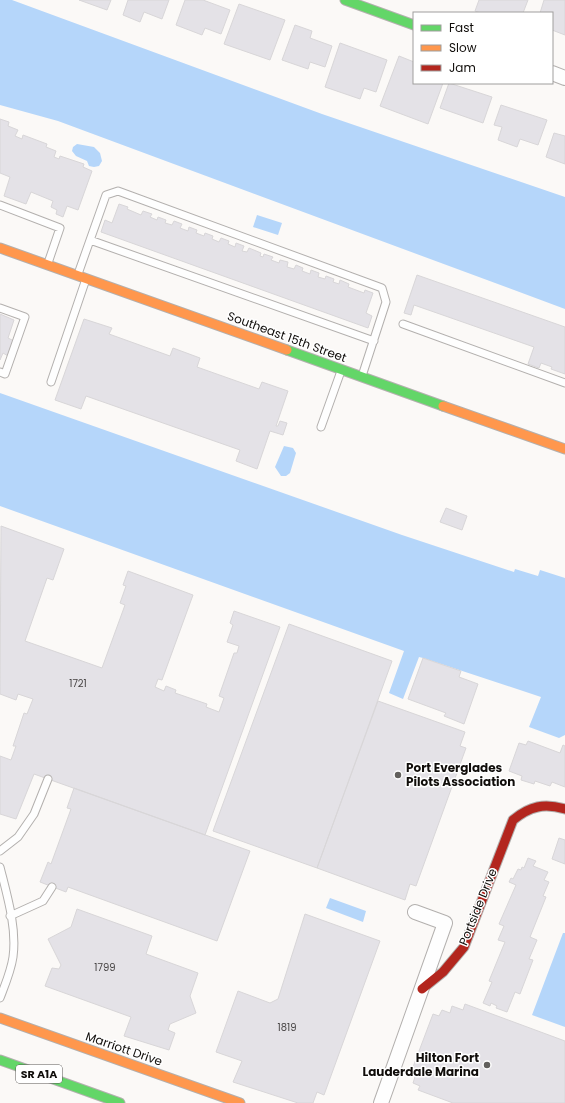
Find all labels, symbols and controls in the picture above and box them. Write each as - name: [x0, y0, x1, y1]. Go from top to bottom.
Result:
- legend: [413, 12, 553, 84]
- text: Fast: [449, 19, 474, 36]
- text: Slow: [449, 39, 477, 56]
- text: Jam: [449, 59, 476, 76]
- street label: Southeast 15th Street: [225, 307, 349, 366]
- house number: 1721: [69, 676, 87, 691]
- place label: Port Everglades Pilots Association: [406, 759, 515, 790]
- marker: Port Everglades Pilots Association: [393, 770, 403, 780]
- street label: Portside Drive: [454, 866, 501, 948]
- house number: 1799: [94, 960, 116, 975]
- house number: 1819: [277, 1020, 297, 1035]
- street label: Marriott Drive: [84, 1027, 165, 1070]
- place label: Hilton Fort Lauderdale Marina: [363, 1049, 479, 1080]
- marker: Hilton Fort Lauderdale Marina: [482, 1060, 492, 1070]
- road number: SR A1A: [16, 1065, 62, 1083]

